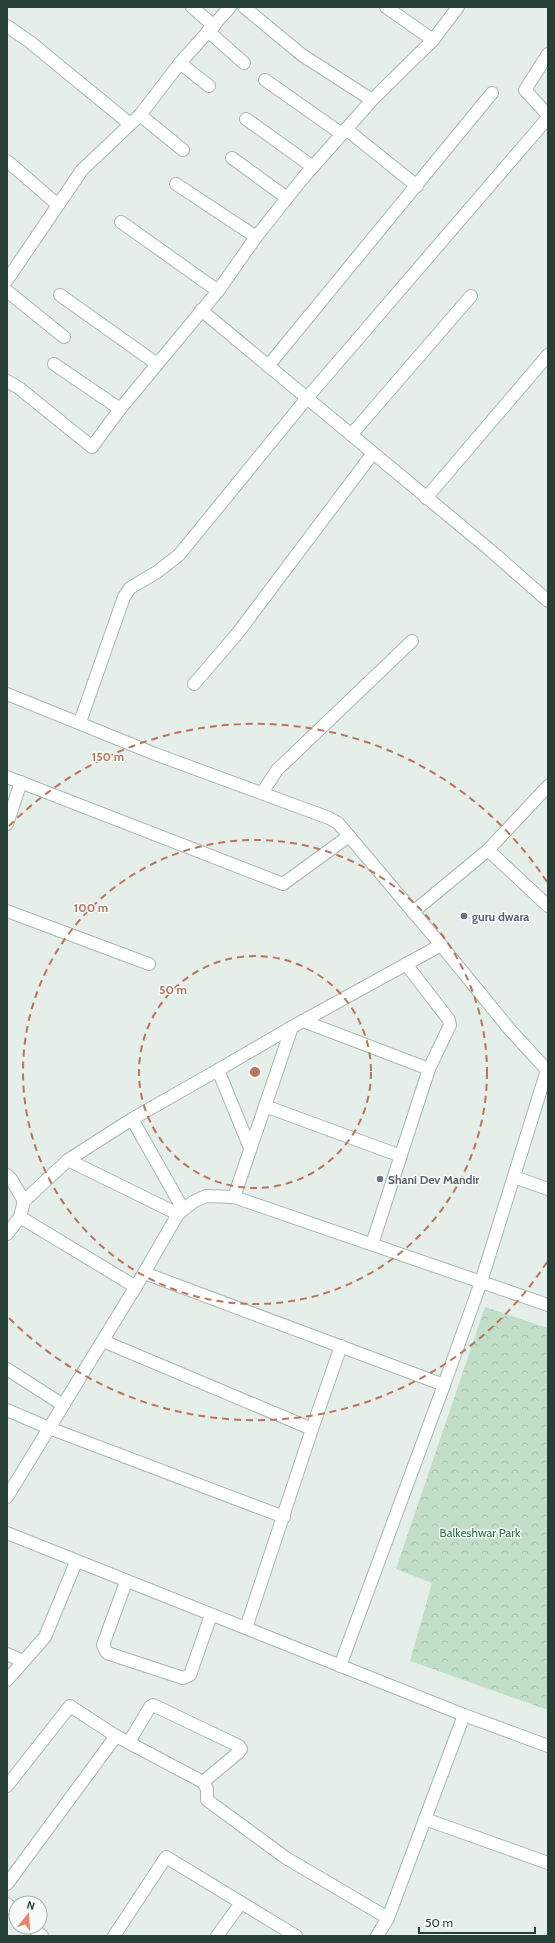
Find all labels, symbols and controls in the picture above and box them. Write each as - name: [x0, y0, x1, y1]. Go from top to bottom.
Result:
- text: 150 m: [92, 749, 124, 764]
- text: 100 m: [74, 900, 108, 915]
- place label: guru dwara: [472, 909, 529, 924]
- marker: guru dwara: [459, 911, 469, 921]
- text: 50 m: [159, 982, 187, 997]
- centre of rings: [248, 1065, 262, 1079]
- place label: Shani Dev Mandir: [388, 1172, 479, 1187]
- marker: Shani Dev Mandir: [375, 1174, 385, 1184]
- park label: Balkeshwar Park: [440, 1525, 521, 1540]
- north arrow: [8, 1895, 48, 1935]
- text: N: [25, 1898, 37, 1913]
- scale bar: [419, 1909, 535, 1935]
- text: 50 m: [425, 1915, 453, 1930]

